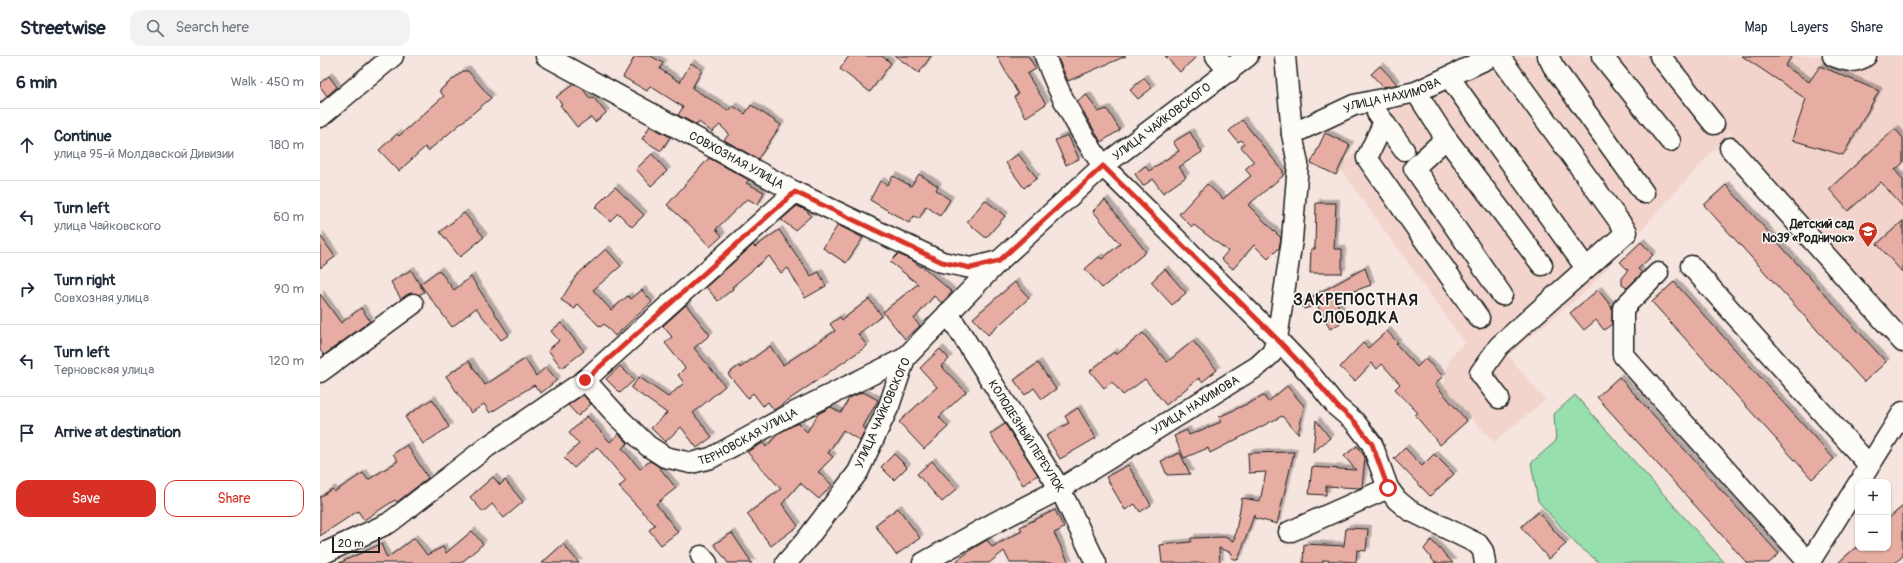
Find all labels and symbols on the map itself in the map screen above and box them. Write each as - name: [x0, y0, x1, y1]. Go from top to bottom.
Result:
- street label: УЛИЦА НАХИМОВА: [1341, 74, 1443, 116]
- street label: УЛИЦА ЧАЙКОВСКОГО: [1109, 79, 1214, 164]
- street label: СОВХОЗНАЯ УЛИЦА: [686, 128, 787, 192]
- place label: Детский сад №39 «Родничок»: [1762, 217, 1855, 246]
- school or university icon: Детский сад №39 «Родничок»: [1857, 220, 1879, 248]
- district label: ЗАКРЕПОСТНАЯ СЛОБОДКА: [1293, 290, 1419, 328]
- street label: УЛИЦА ЧАЙКОВСКОГО: [852, 355, 914, 471]
- route end: [576, 371, 594, 389]
- street label: УЛИЦА НАХИМОВА: [1149, 372, 1242, 438]
- street label: КОЛОДЕЗНЫЙ ПЕРЕУЛОК: [985, 377, 1068, 495]
- street label: ТЕРНОВСКАЯ УЛИЦА: [696, 404, 800, 468]
- route start: [1379, 479, 1397, 497]
- scale bar: [332, 535, 380, 554]

